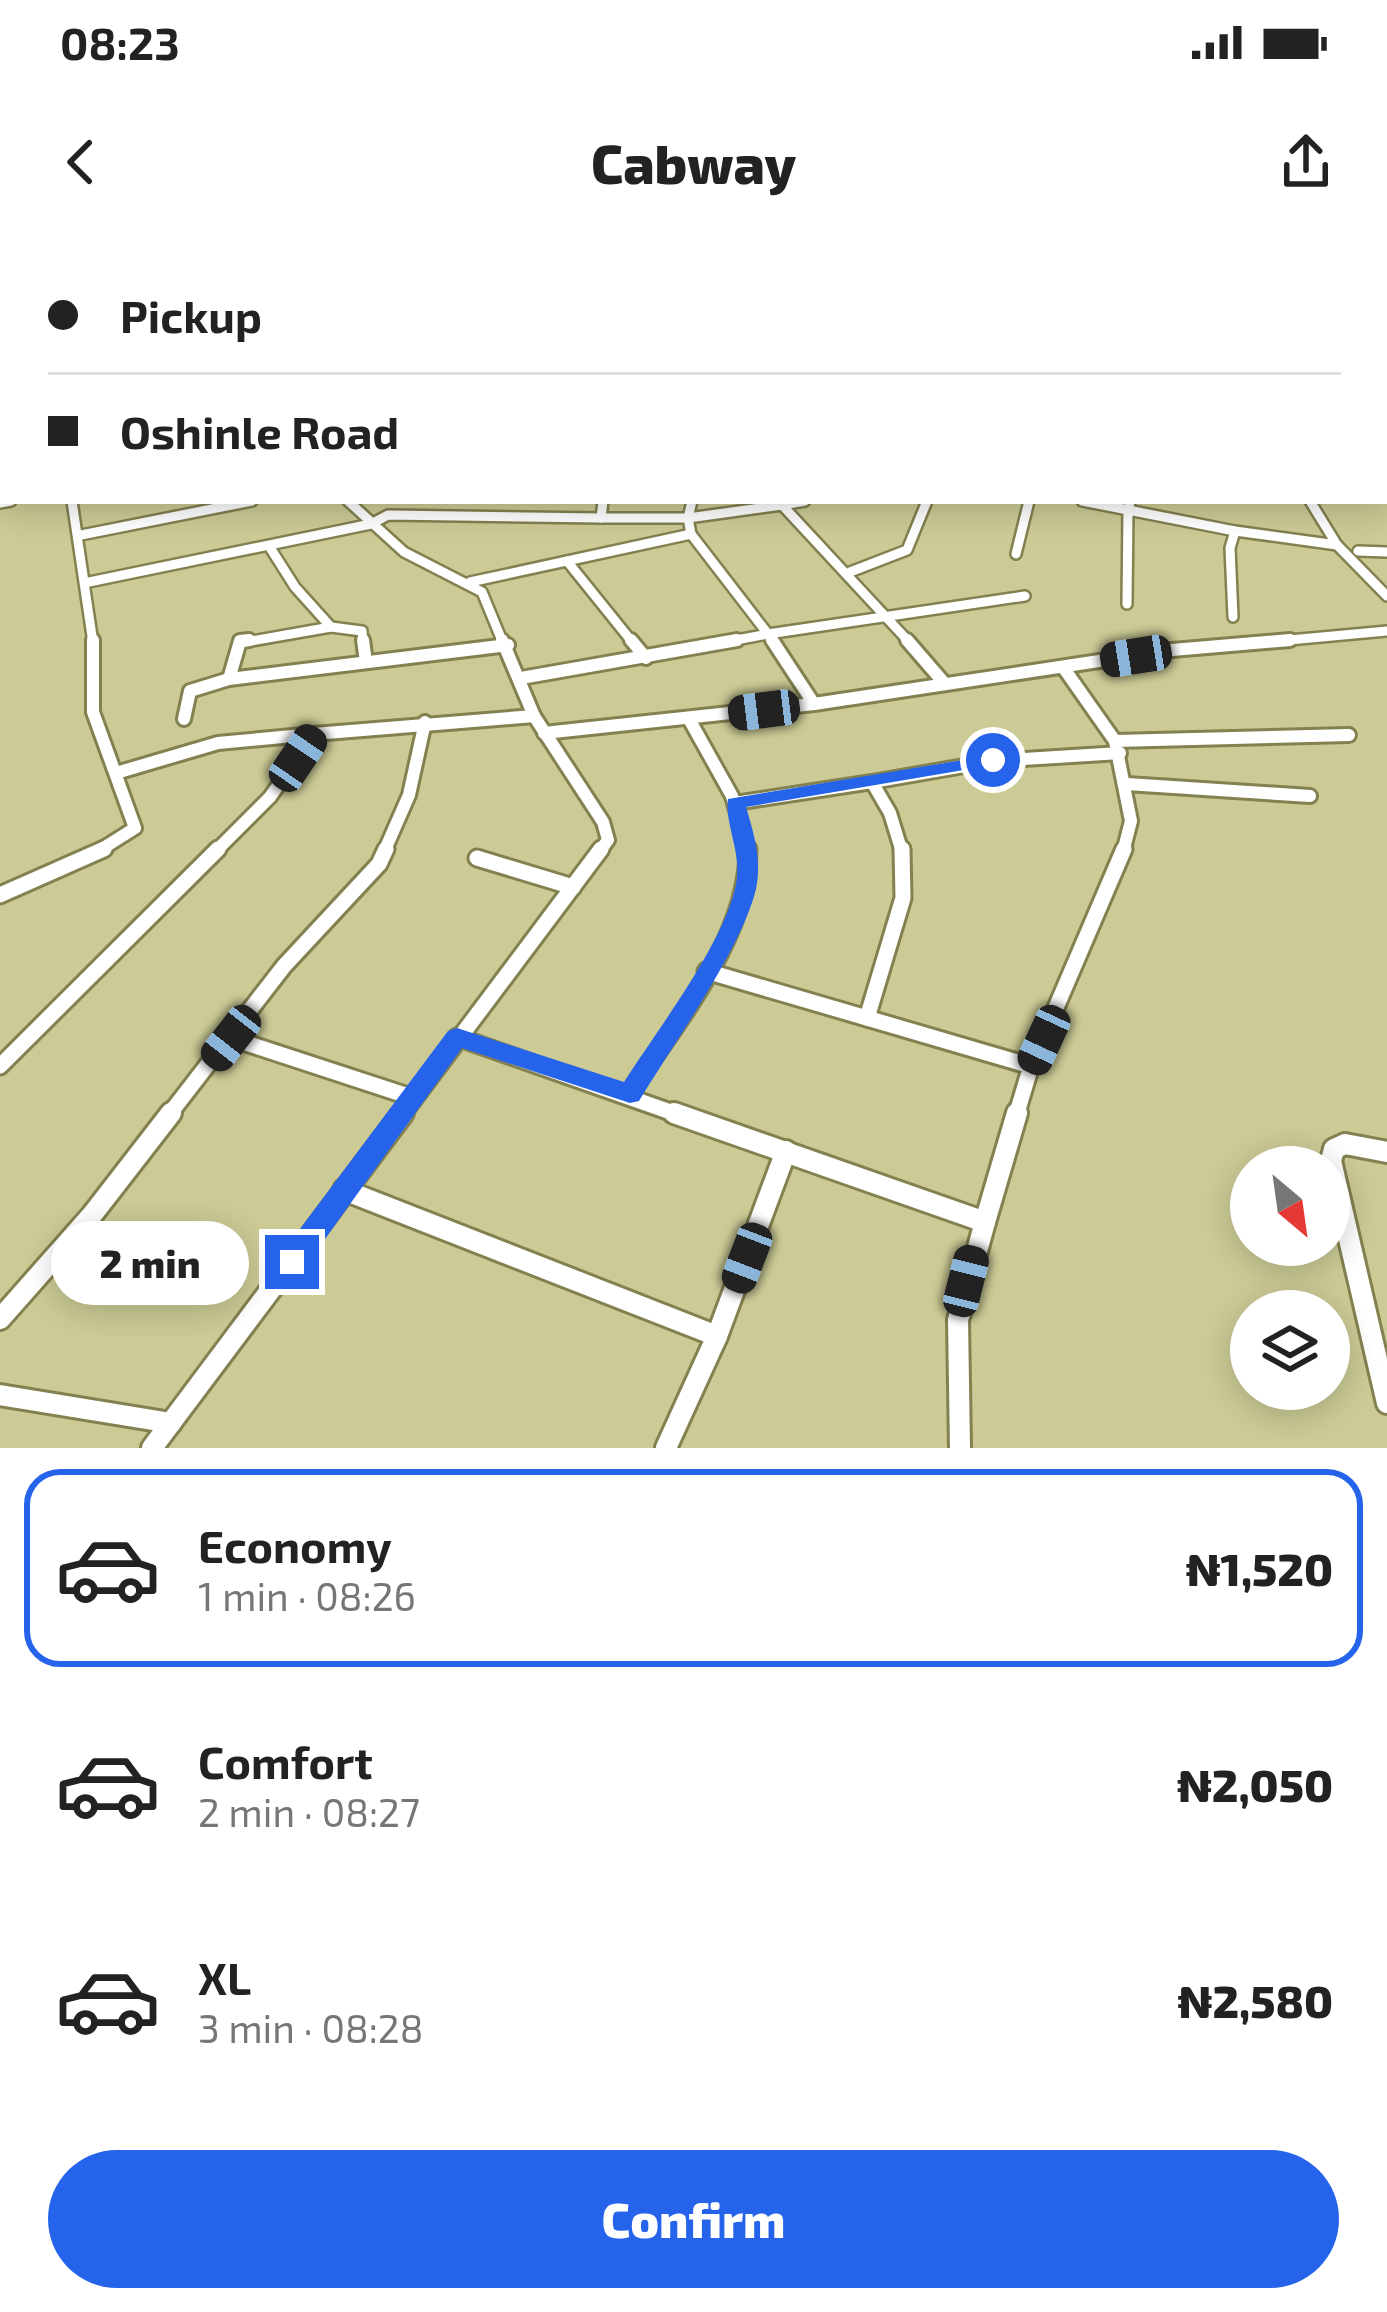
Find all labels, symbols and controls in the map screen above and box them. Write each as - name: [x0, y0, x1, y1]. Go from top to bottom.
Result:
- text: 08:23: [60, 15, 180, 69]
- icon: back: [48, 129, 114, 195]
- icon: share: [1273, 129, 1339, 195]
- text: Cabway: [591, 130, 796, 195]
- text: Pickup: [120, 288, 262, 342]
- text: Oshinle Road: [120, 404, 399, 458]
- car: [1098, 633, 1174, 679]
- car: [726, 688, 802, 732]
- car: [263, 718, 333, 798]
- route start: [966, 733, 1020, 787]
- car: [195, 999, 267, 1077]
- car: [1012, 1000, 1076, 1080]
- north arrow: [1230, 1146, 1350, 1266]
- map controls: [1230, 1146, 1350, 1410]
- car: [717, 1218, 777, 1298]
- callout: 2 min: [52, 1220, 250, 1304]
- route end: [265, 1235, 319, 1289]
- text: 2 min: [99, 1239, 201, 1286]
- car: [940, 1242, 992, 1320]
- button: layers: [1230, 1290, 1350, 1410]
- icon: car: [54, 1514, 162, 1622]
- text: Economy: [198, 1518, 392, 1572]
- text: ₦1,520: [1186, 1541, 1333, 1595]
- text: 1 min · 08:26: [198, 1572, 416, 1619]
- icon: car: [54, 1730, 162, 1838]
- text: Comfort: [198, 1734, 373, 1788]
- text: ₦2,050: [1177, 1757, 1333, 1811]
- text: 2 min · 08:27: [198, 1788, 420, 1835]
- icon: car: [54, 1946, 162, 2054]
- text: XL: [198, 1950, 251, 2004]
- text: ₦2,580: [1178, 1973, 1333, 2027]
- text: 3 min · 08:28: [198, 2004, 423, 2051]
- button: Confirm: [48, 2150, 1339, 2288]

